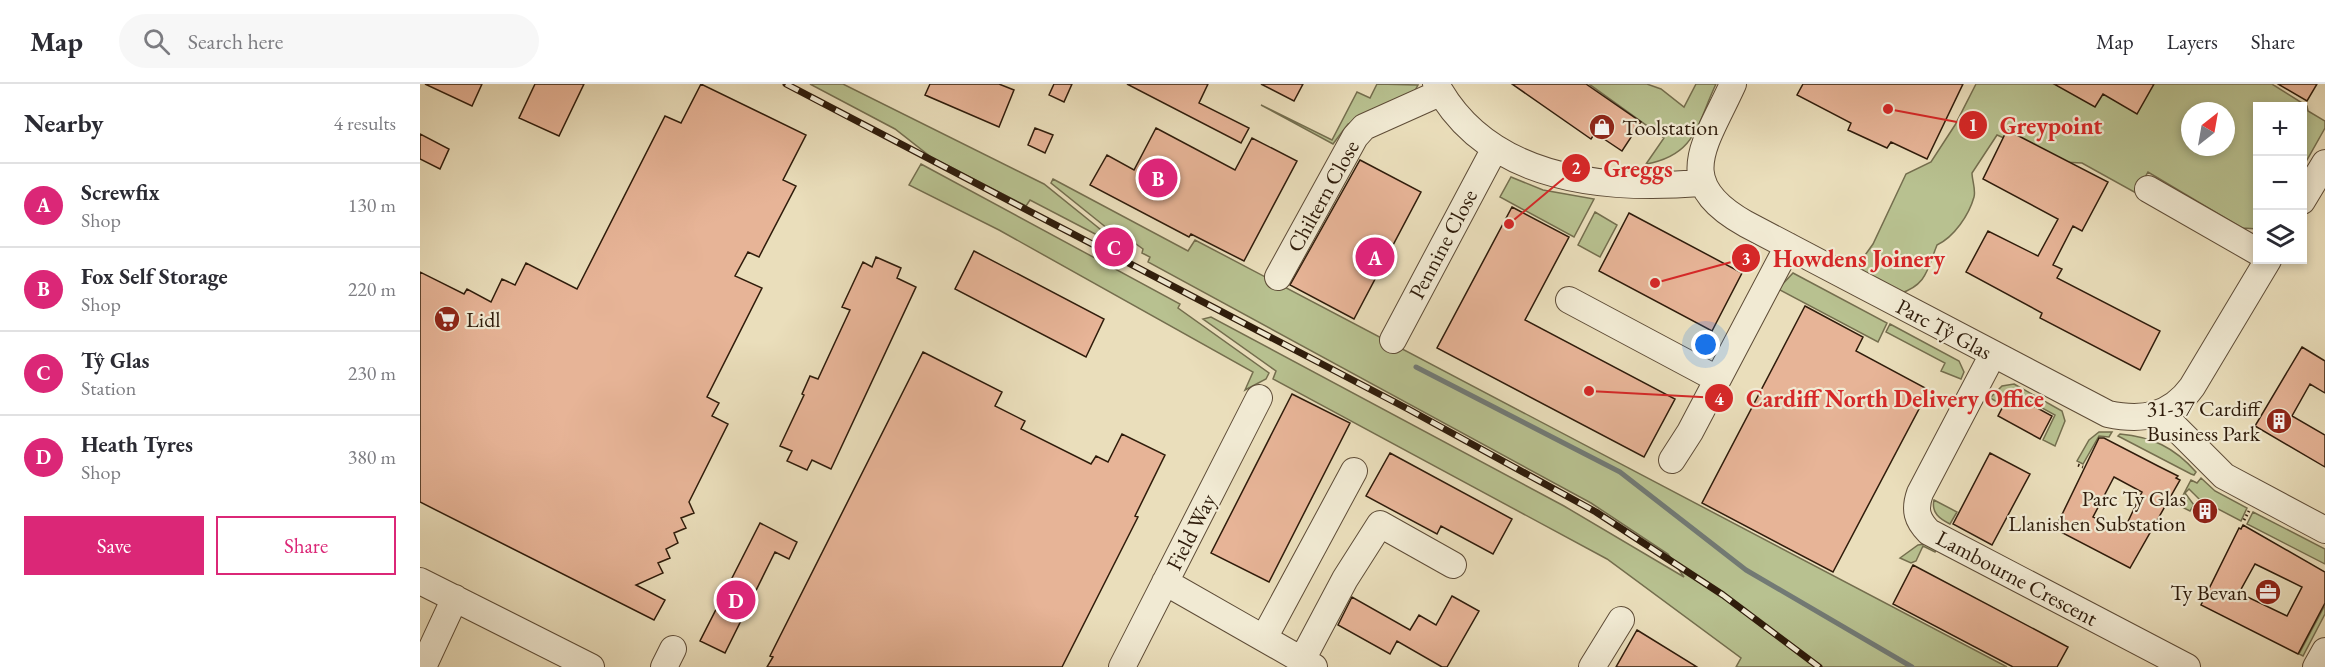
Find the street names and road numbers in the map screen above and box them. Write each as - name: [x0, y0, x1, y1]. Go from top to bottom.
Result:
- street label: Chiltern Close: [1280, 134, 1366, 257]
- street label: Pennine Close: [1402, 184, 1484, 304]
- street label: Parc Tŷ Glas: [1891, 292, 1997, 366]
- street label: Field Way: [1159, 488, 1223, 575]
- street label: Lambourne Crescent: [1931, 523, 2103, 633]

